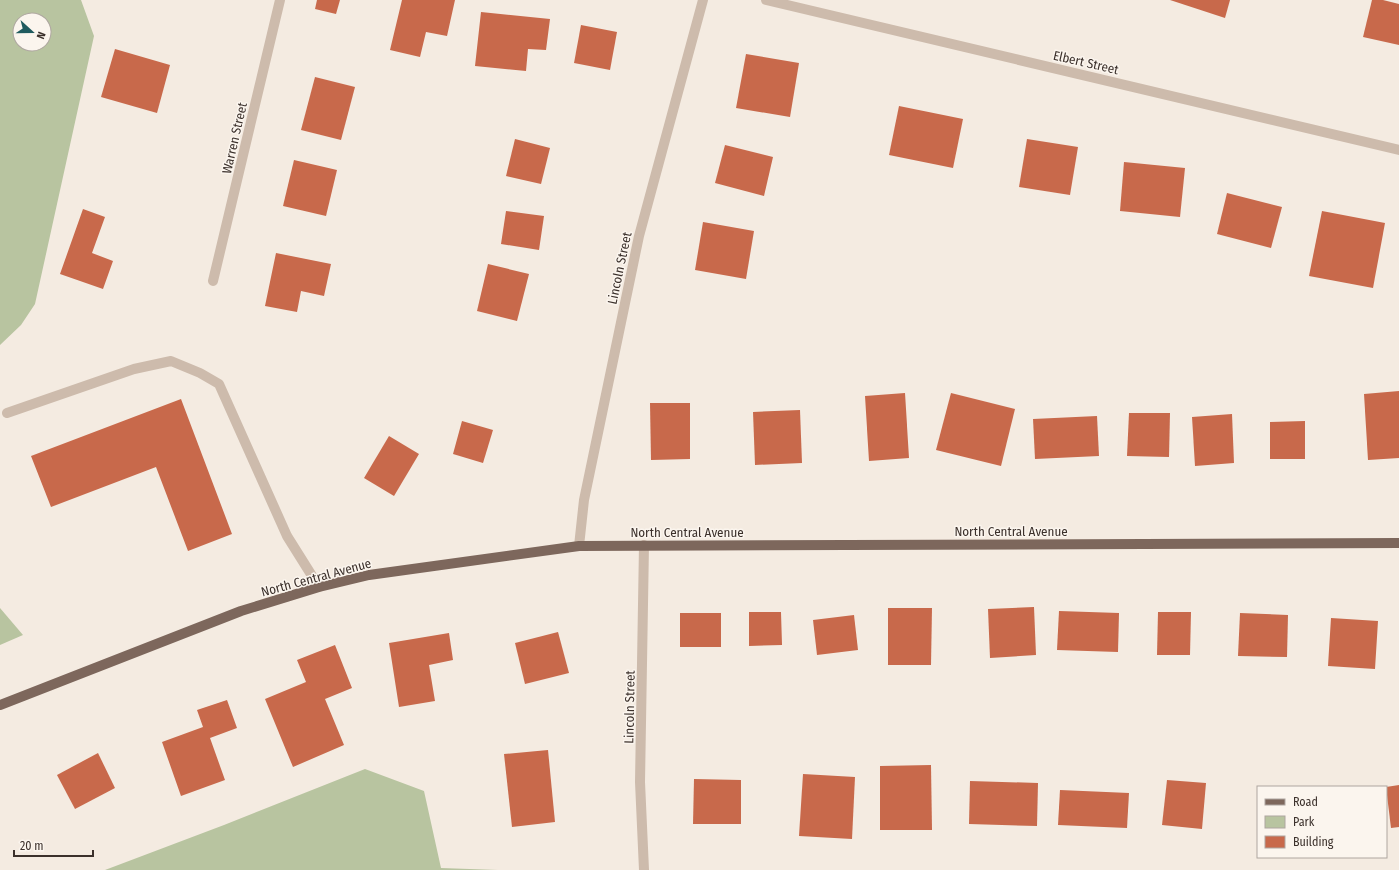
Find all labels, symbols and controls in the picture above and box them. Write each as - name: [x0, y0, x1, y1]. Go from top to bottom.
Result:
- north arrow: [12, 12, 52, 52]
- text: N: [34, 30, 48, 41]
- street label: Elbert Street: [1052, 48, 1121, 77]
- street label: Warren Street: [219, 100, 250, 175]
- street label: Lincoln Street: [605, 230, 635, 306]
- street label: North Central Avenue: [954, 524, 1068, 539]
- street label: North Central Avenue: [630, 525, 744, 540]
- street label: North Central Avenue: [260, 556, 373, 599]
- street label: Lincoln Street: [621, 669, 638, 744]
- legend: [1257, 786, 1387, 858]
- text: Road: [1293, 795, 1318, 809]
- text: Park: [1293, 815, 1315, 829]
- scale bar: [14, 832, 93, 858]
- text: Building: [1293, 835, 1334, 849]
- text: 20 m: [20, 839, 44, 853]

